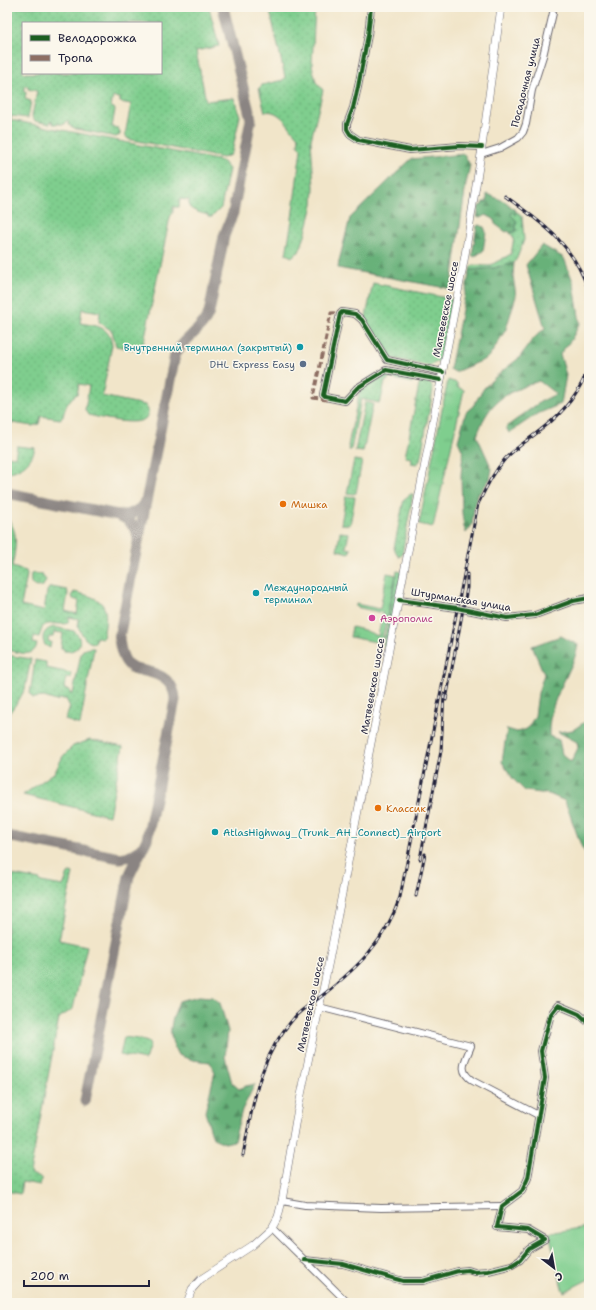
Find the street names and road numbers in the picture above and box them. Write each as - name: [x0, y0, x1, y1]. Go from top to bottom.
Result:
- street label: Посадочная улица: [508, 35, 543, 129]
- street label: Матвеевское шоссе: [430, 260, 461, 358]
- street label: Штурманская улица: [410, 585, 513, 614]
- street label: Матвеевское шоссе: [358, 637, 387, 735]
- street label: Матвеевское шоссе: [294, 955, 327, 1053]

